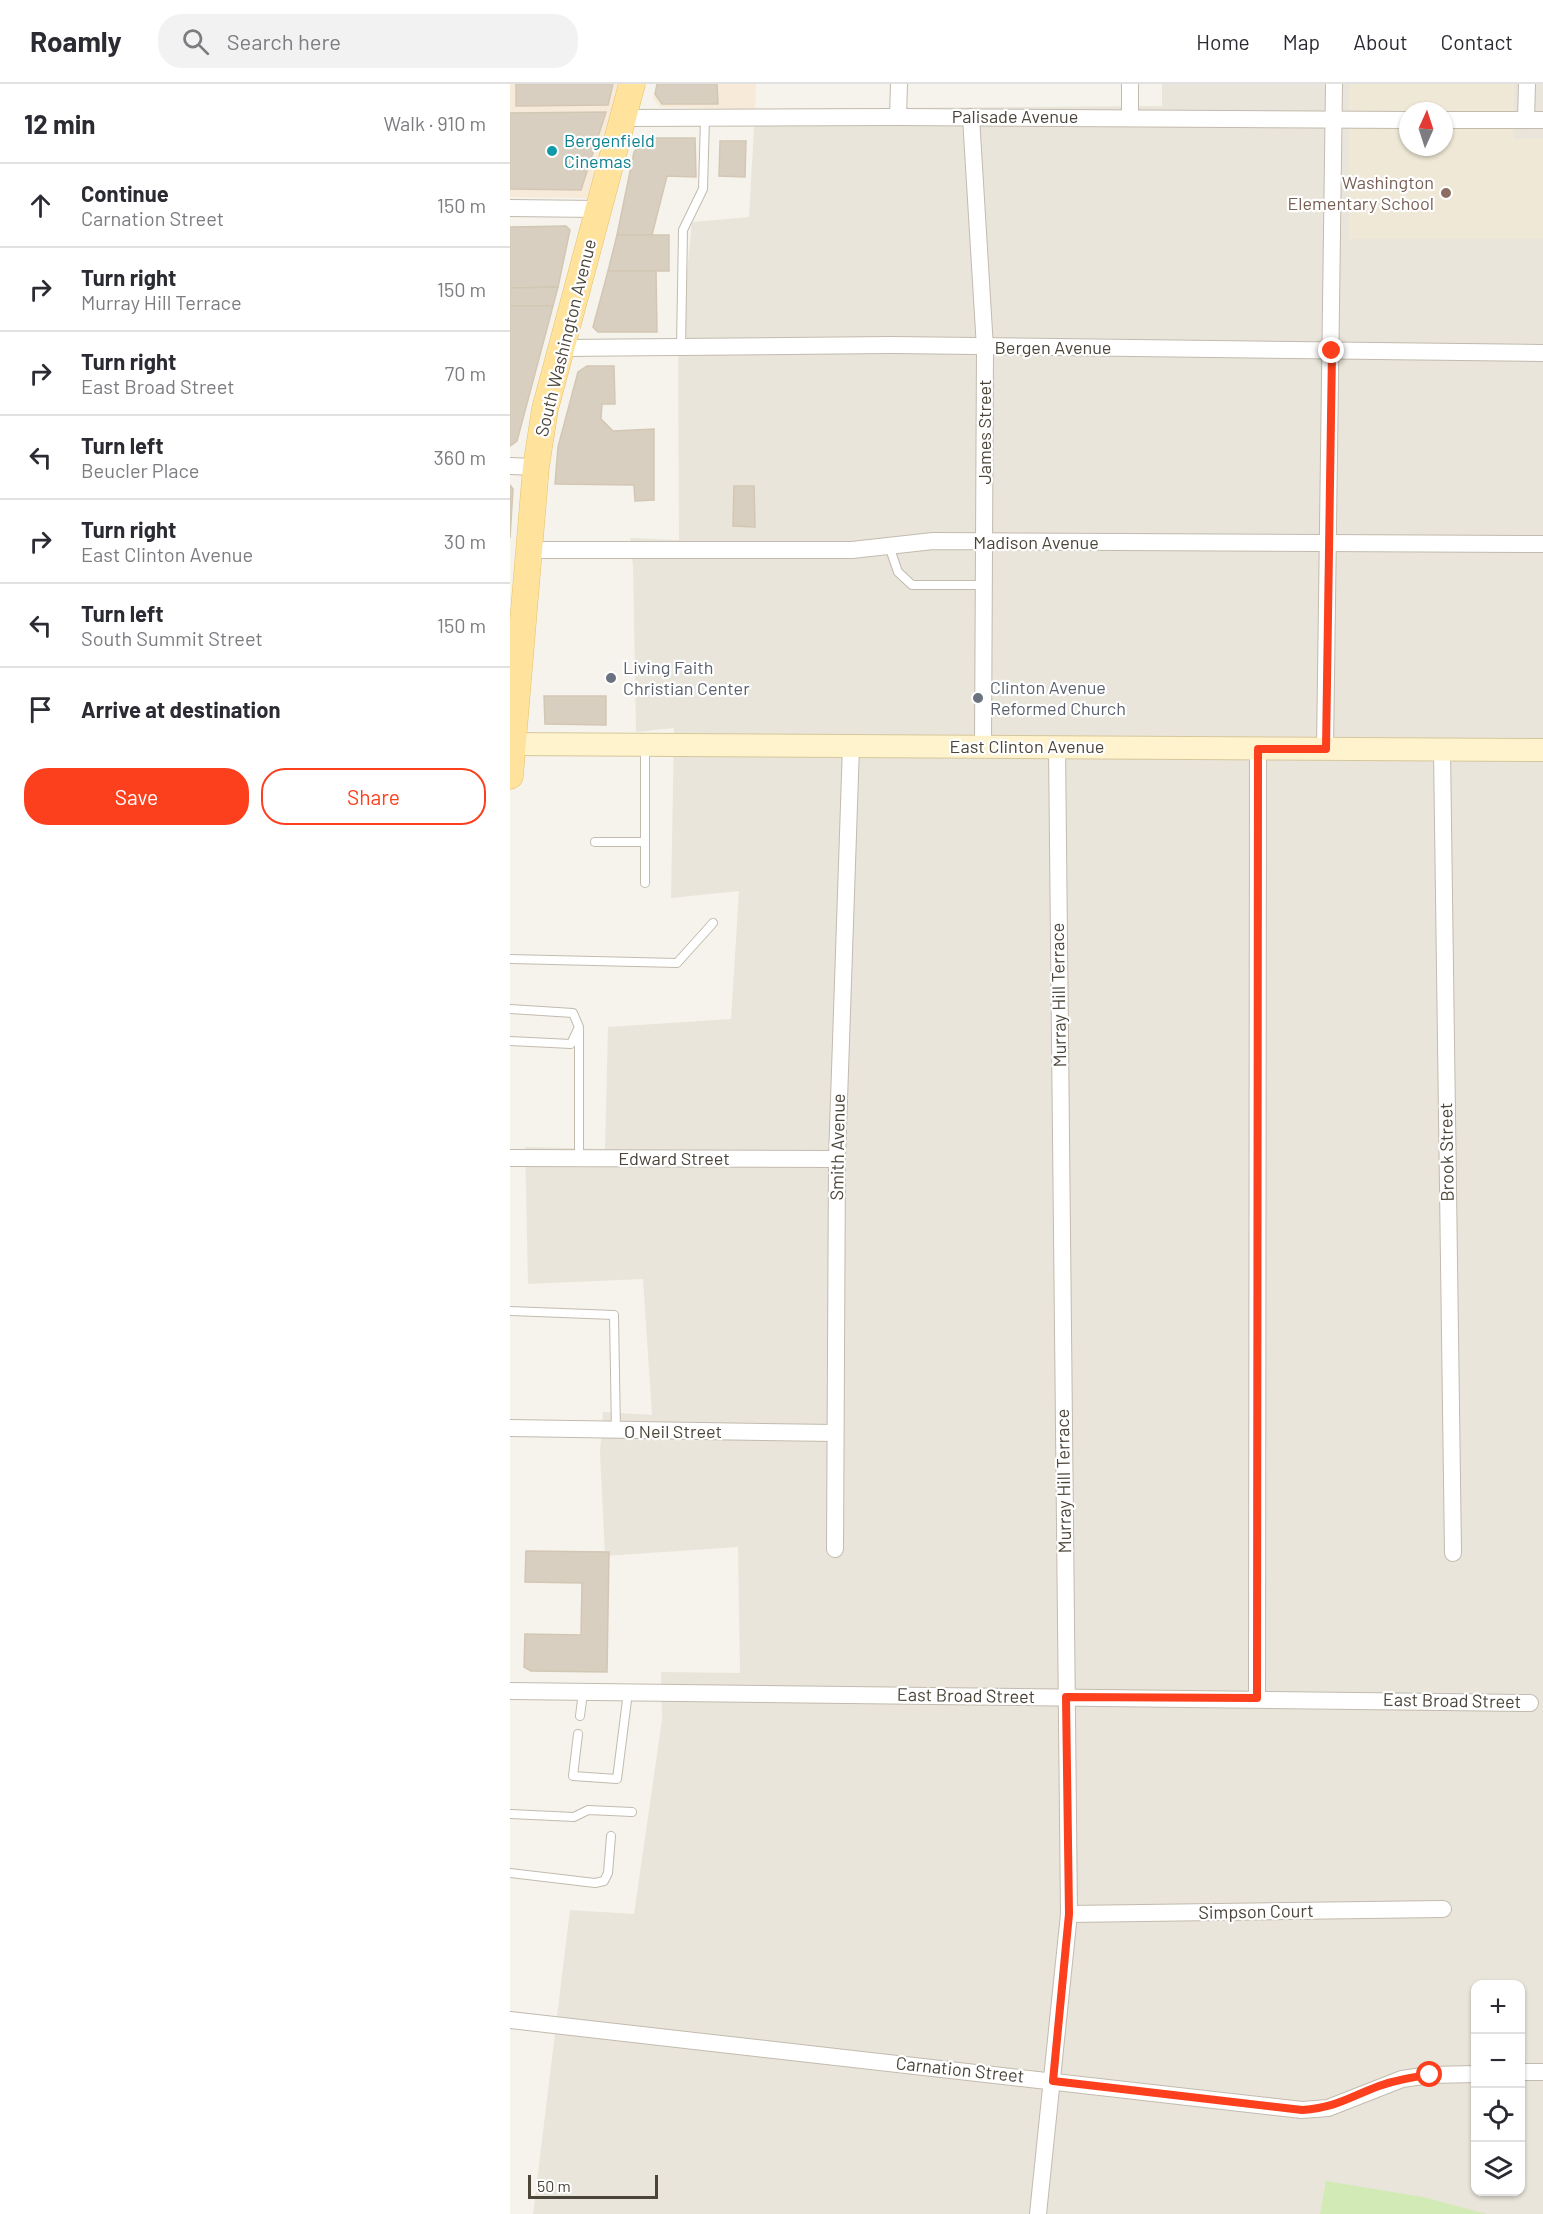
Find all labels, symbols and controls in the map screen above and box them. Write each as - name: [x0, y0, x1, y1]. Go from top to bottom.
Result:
- search box: [158, 14, 578, 68]
- text: Roamly: [30, 24, 122, 58]
- icon: search: [179, 25, 212, 58]
- text: Search here: [227, 28, 341, 54]
- text: Home: [1196, 29, 1250, 54]
- text: Map: [1283, 29, 1320, 54]
- text: About: [1353, 29, 1408, 54]
- text: Contact: [1441, 29, 1513, 54]
- north arrow: [1399, 102, 1453, 156]
- street label: Palisade Avenue: [952, 105, 1078, 127]
- text: 12 min: [24, 108, 96, 139]
- text: Walk · 910 m: [383, 111, 486, 135]
- place label: Bergenfield Cinemas: [564, 129, 655, 172]
- marker: Bergenfield Cinemas: [545, 144, 559, 158]
- place label: Washington Elementary School: [1287, 171, 1434, 214]
- text: Continue: [81, 180, 169, 206]
- marker: Washington Elementary School: [1439, 186, 1453, 200]
- icon: ahead: [24, 189, 57, 222]
- text: 150 m: [437, 193, 486, 217]
- text: Carnation Street: [81, 206, 224, 230]
- street label: South Washington Avenue: [530, 237, 600, 439]
- text: Turn right: [81, 264, 176, 290]
- icon: right: [24, 273, 57, 306]
- text: 150 m: [437, 277, 486, 301]
- text: Murray Hill Terrace: [81, 290, 242, 314]
- street label: Bergen Avenue: [995, 336, 1111, 358]
- route end: [1318, 337, 1344, 363]
- text: Turn right: [81, 348, 176, 374]
- icon: right: [24, 357, 57, 390]
- text: 70 m: [445, 361, 486, 385]
- text: East Broad Street: [81, 374, 235, 398]
- street label: James Street: [973, 379, 995, 485]
- text: Turn left: [81, 432, 164, 458]
- icon: left: [24, 441, 57, 474]
- text: 360 m: [434, 445, 486, 469]
- text: Beucler Place: [81, 458, 200, 482]
- text: Turn right: [81, 516, 176, 542]
- icon: right: [24, 525, 57, 558]
- text: 30 m: [444, 529, 486, 553]
- street label: Madison Avenue: [973, 531, 1099, 553]
- text: East Clinton Avenue: [81, 542, 253, 566]
- text: Turn left: [81, 600, 164, 626]
- icon: left: [24, 609, 57, 642]
- text: 150 m: [437, 613, 486, 637]
- text: South Summit Street: [81, 626, 263, 650]
- place label: Living Faith Christian Center: [623, 656, 750, 699]
- marker: Living Faith Christian Center: [604, 671, 618, 685]
- place label: Clinton Avenue Reformed Church: [990, 676, 1126, 719]
- marker: Clinton Avenue Reformed Church: [971, 691, 985, 705]
- icon: arrive: [24, 693, 57, 726]
- text: Arrive at destination: [81, 696, 280, 722]
- street label: East Clinton Avenue: [950, 735, 1104, 757]
- button: Save: [24, 768, 249, 825]
- button: Share: [261, 768, 486, 825]
- street label: Murray Hill Terrace: [1046, 923, 1070, 1067]
- street label: Smith Avenue: [825, 1093, 849, 1201]
- street label: Brook Street: [1434, 1102, 1458, 1202]
- street label: Edward Street: [618, 1147, 730, 1169]
- street label: Murray Hill Terrace: [1051, 1409, 1075, 1553]
- street label: O Neil Street: [624, 1420, 722, 1442]
- street label: East Broad Street: [897, 1683, 1035, 1707]
- street label: East Broad Street: [1383, 1688, 1521, 1712]
- street label: Simpson Court: [1198, 1899, 1314, 1923]
- map controls: [1471, 1980, 1525, 2196]
- button: +: [1471, 1980, 1525, 2034]
- button: −: [1471, 2034, 1525, 2088]
- street label: Carnation Street: [895, 2051, 1025, 2087]
- route start: [1416, 2061, 1442, 2087]
- button: locate: [1471, 2088, 1525, 2142]
- button: layers: [1471, 2142, 1525, 2196]
- scale bar: [528, 2172, 658, 2200]
- text: 50 m: [537, 2176, 571, 2195]

